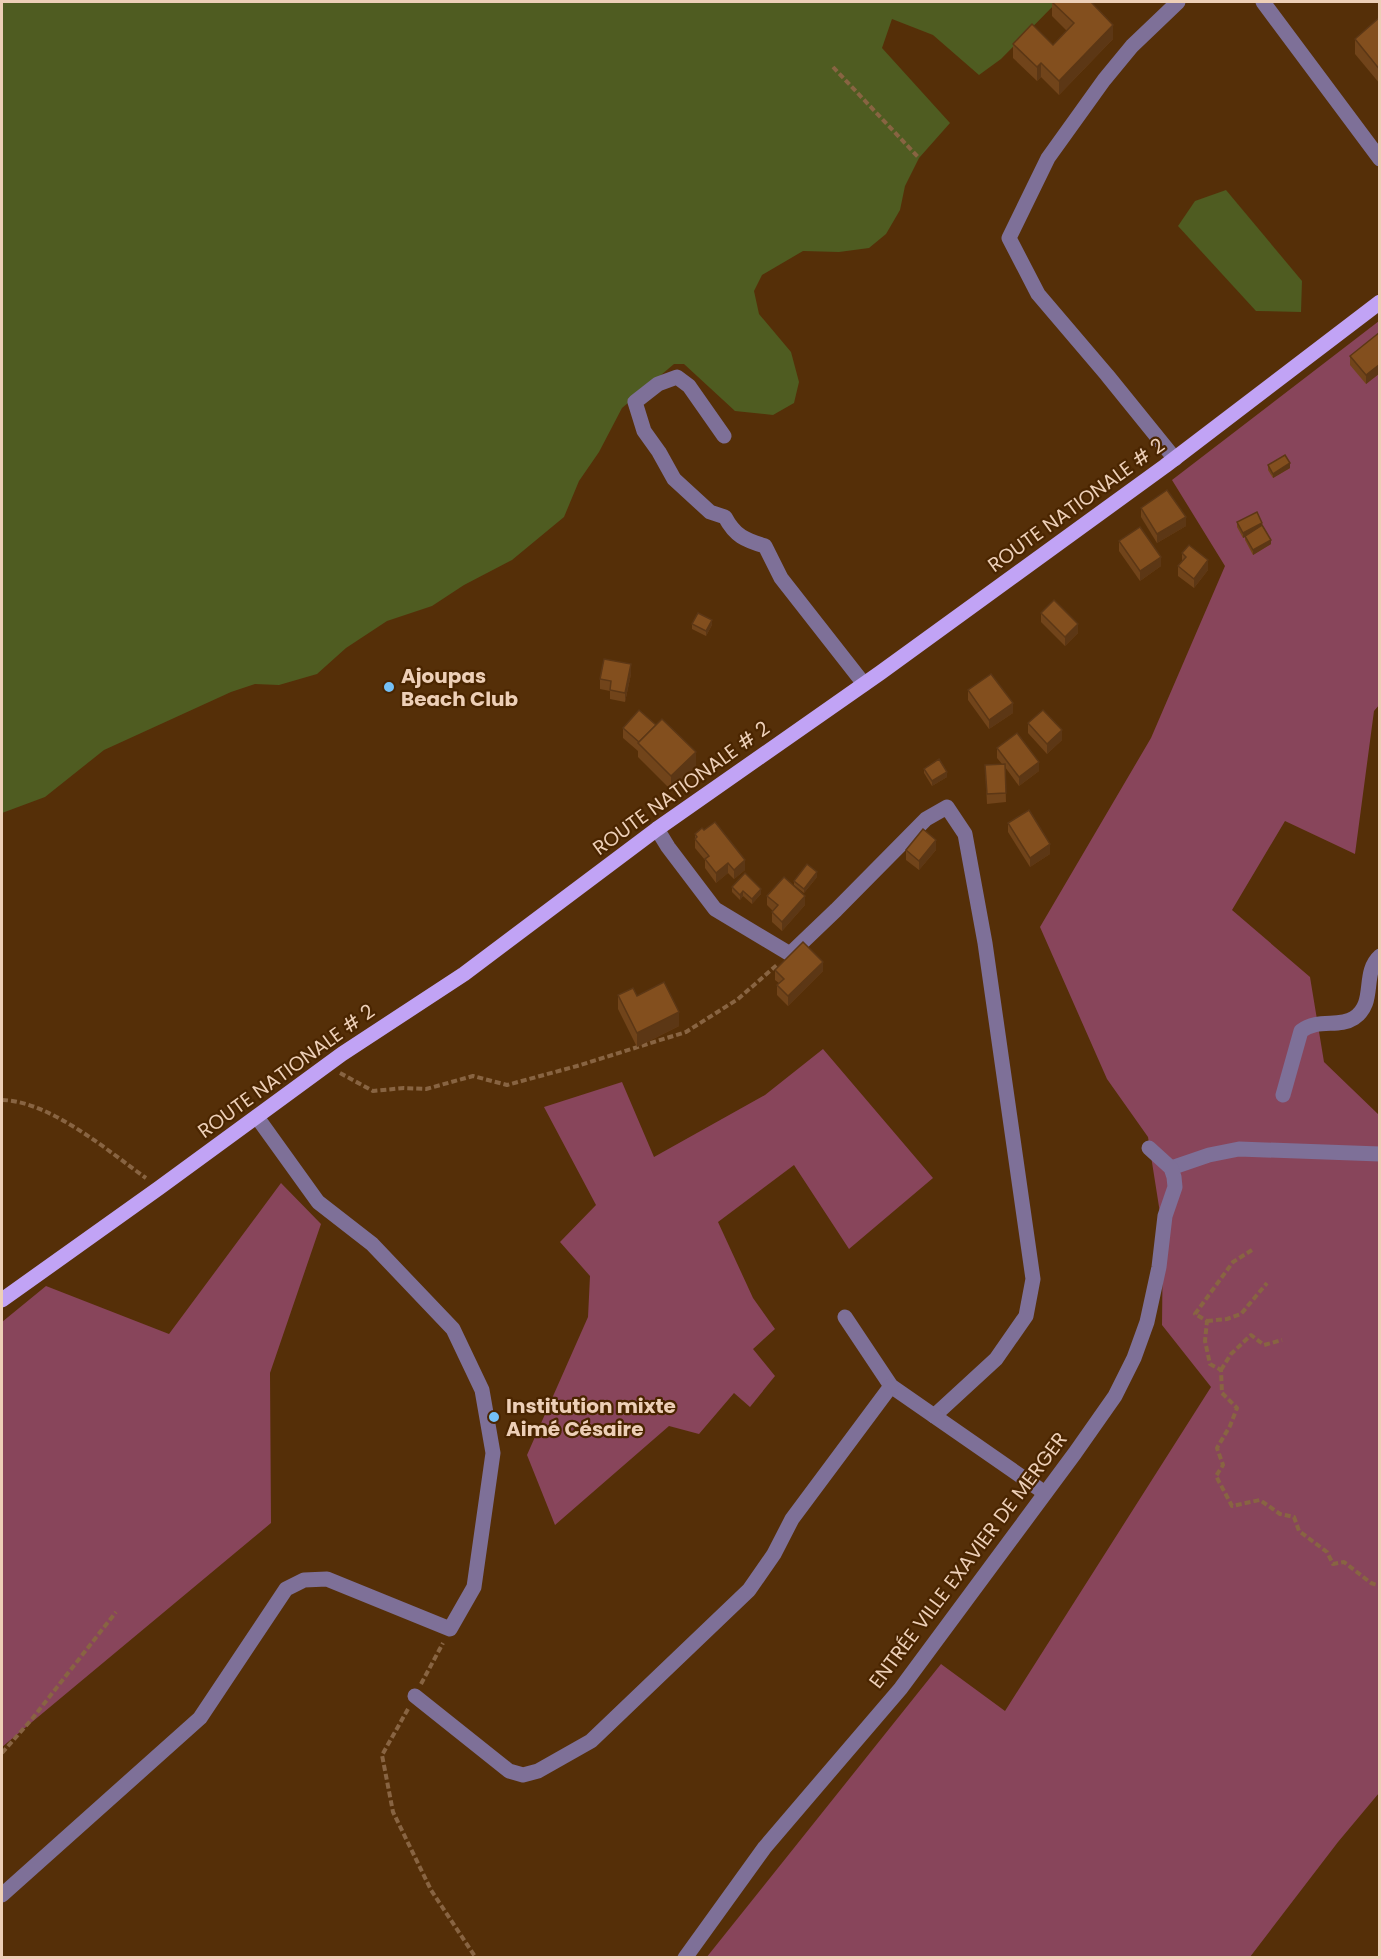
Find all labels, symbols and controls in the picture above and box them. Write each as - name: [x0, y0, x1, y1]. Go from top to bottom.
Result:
- street label: ROUTE NATIONALE # 2: [982, 431, 1170, 579]
- place label: Ajoupas Beach Club: [401, 662, 519, 713]
- marker: Ajoupas Beach Club: [382, 680, 396, 694]
- street label: ROUTE NATIONALE # 2: [587, 714, 775, 862]
- street label: ROUTE NATIONALE # 2: [192, 997, 380, 1145]
- place label: Institution mixte Aimé Césaire: [506, 1392, 676, 1443]
- marker: Institution mixte Aimé Césaire: [487, 1410, 501, 1424]
- street label: ENTRÉE VILLE EXAVIER DE MERGER: [862, 1426, 1074, 1694]

